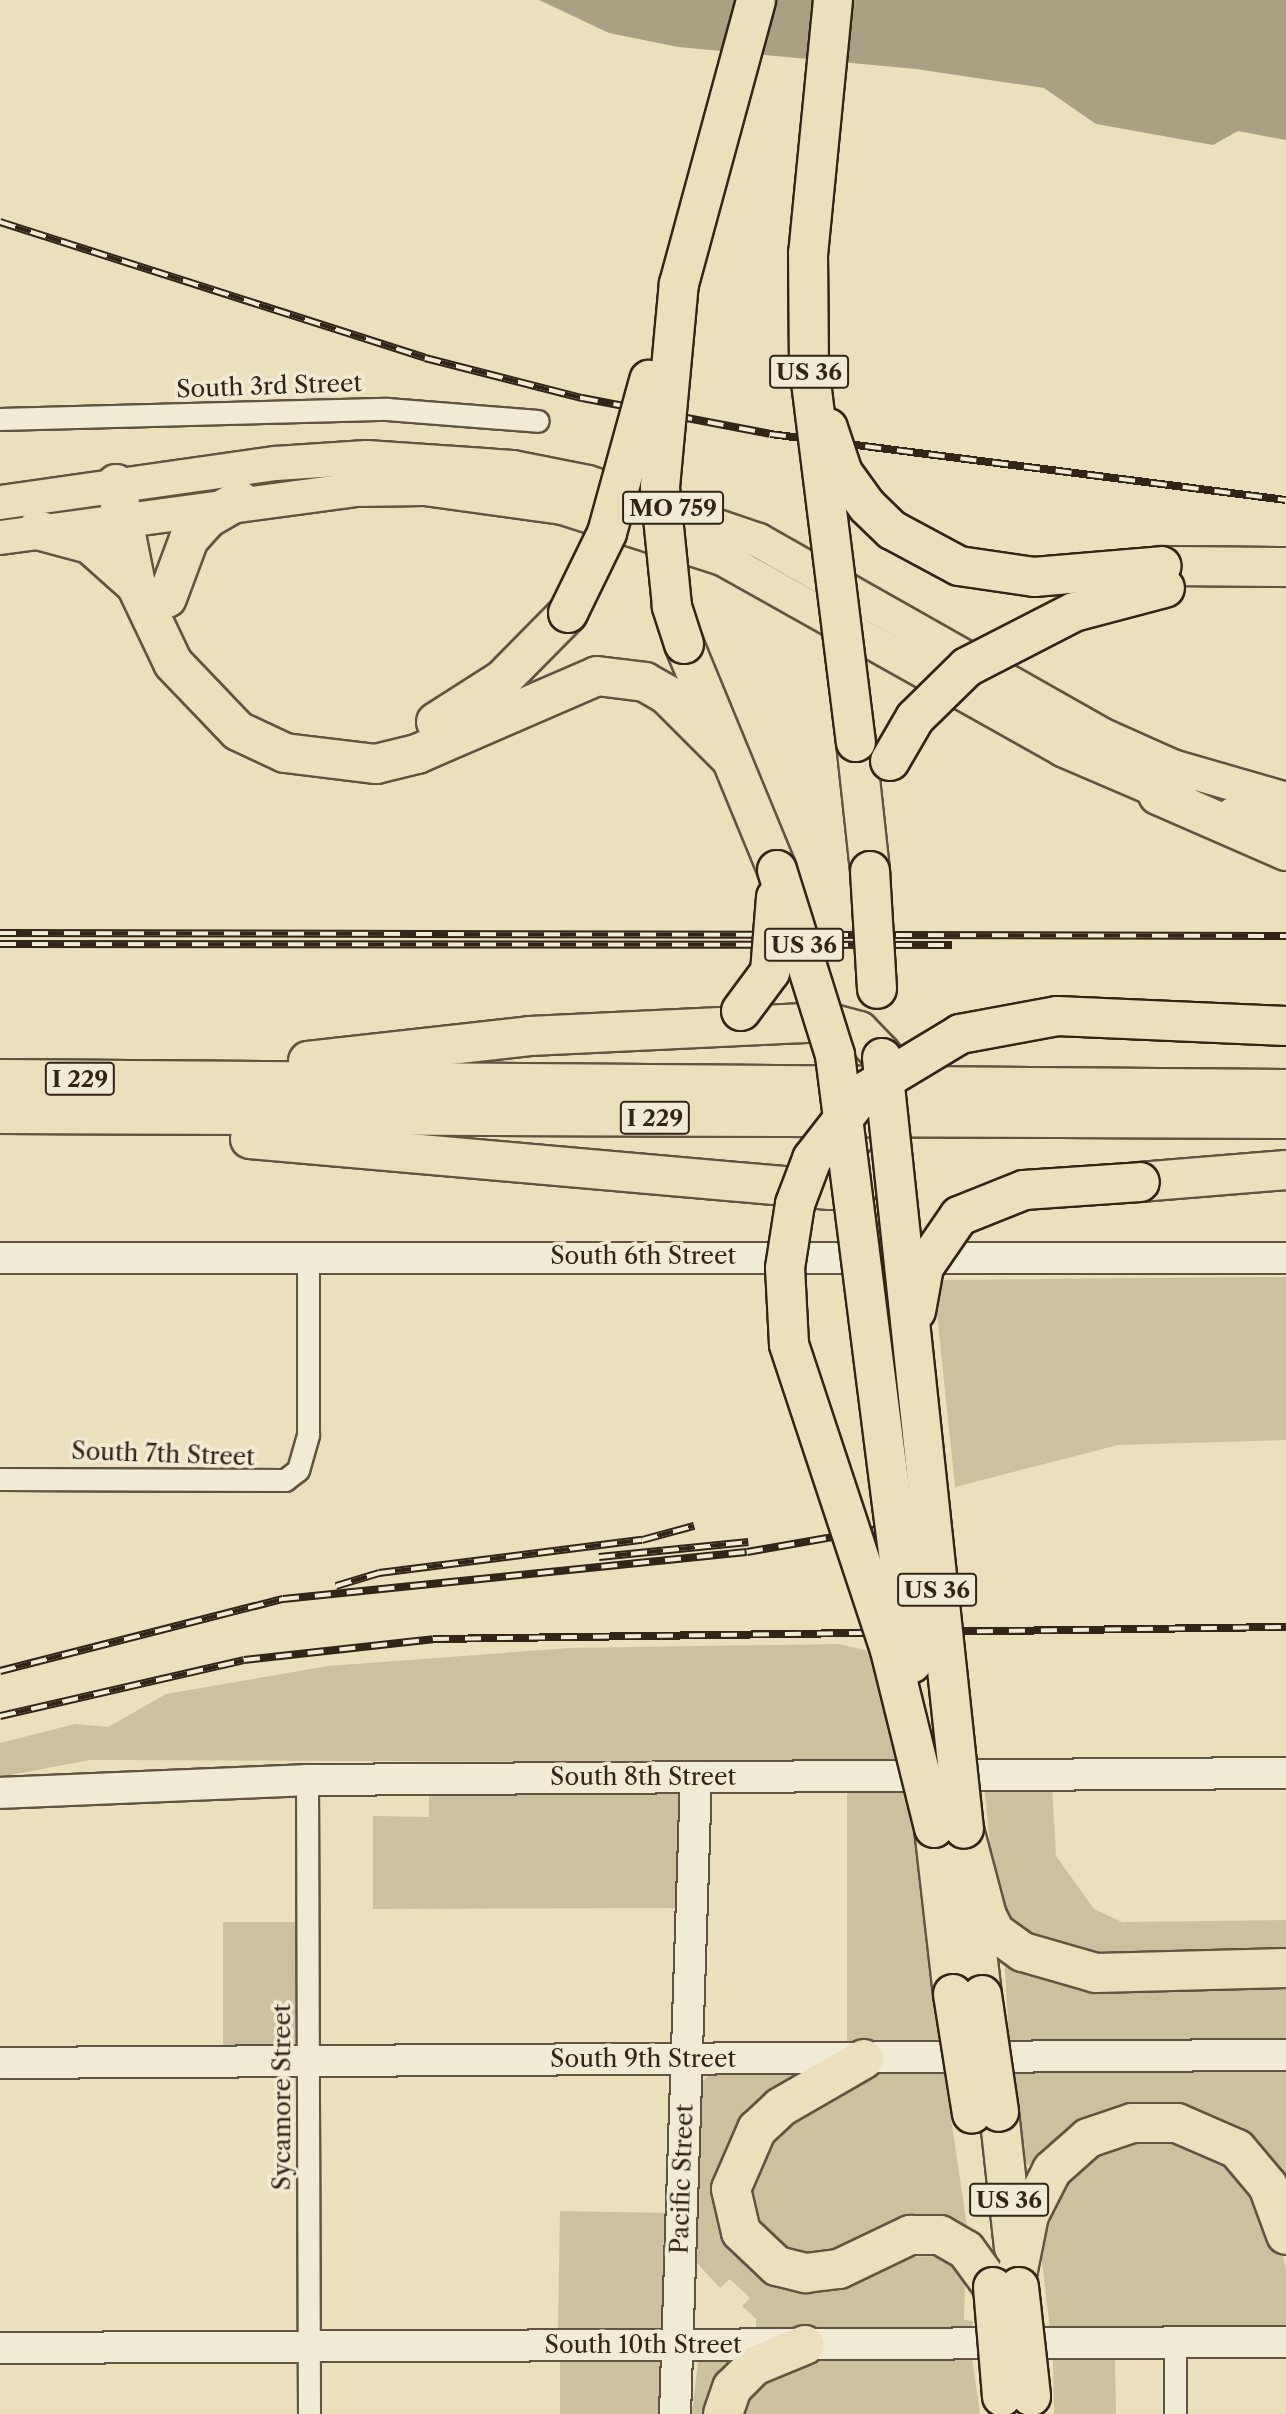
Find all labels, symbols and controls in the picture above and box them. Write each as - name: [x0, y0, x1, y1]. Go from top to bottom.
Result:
- road number: US 36: [769, 352, 849, 392]
- street label: South 3rd Street: [176, 368, 362, 404]
- road number: MO 759: [620, 488, 726, 528]
- road number: US 36: [764, 926, 844, 964]
- road number: I 229: [43, 1060, 117, 1098]
- road number: I 229: [618, 1098, 692, 1138]
- street label: South 6th Street: [550, 1242, 736, 1270]
- street label: South 7th Street: [71, 1436, 255, 1472]
- road number: US 36: [897, 1570, 977, 1610]
- street label: South 8th Street: [550, 1763, 736, 1791]
- street label: Sycamore Street: [268, 2004, 296, 2190]
- street label: South 9th Street: [550, 2045, 736, 2073]
- street label: Pacific Street: [665, 2103, 699, 2255]
- road number: US 36: [969, 2180, 1049, 2220]
- street label: South 10th Street: [545, 2331, 741, 2359]

